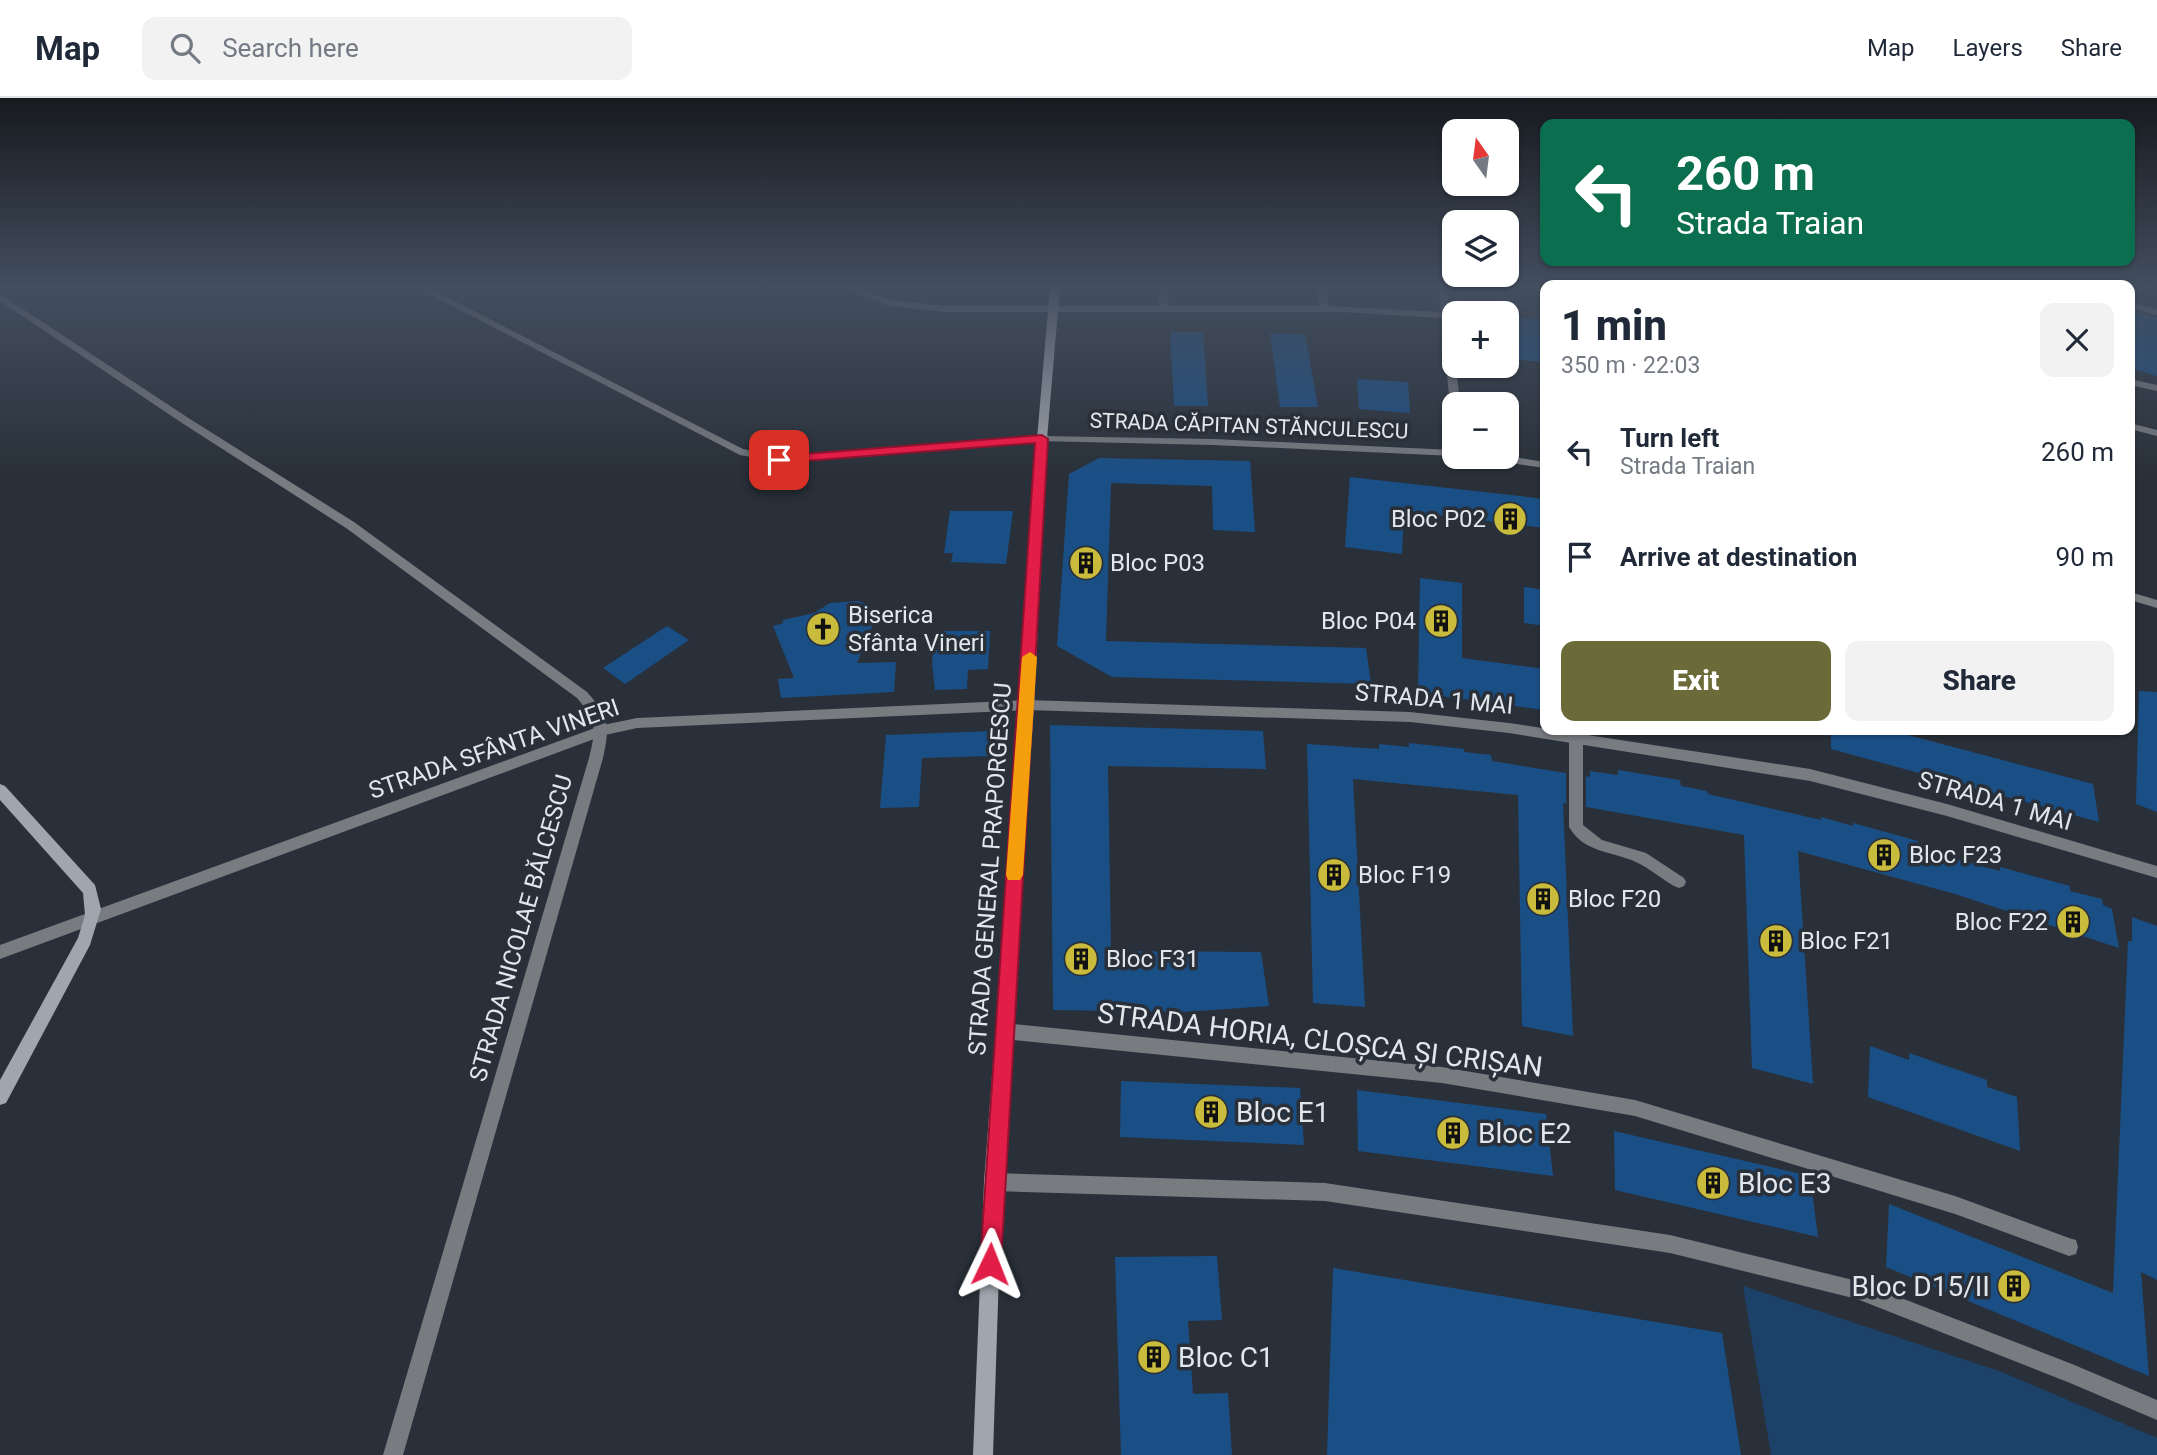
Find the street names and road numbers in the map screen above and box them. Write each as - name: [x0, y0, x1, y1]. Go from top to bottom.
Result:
- street label: STRADA CĂPITAN STĂNCULESCU: [1089, 408, 1409, 444]
- street label: STRADA 1 MAI: [1354, 678, 1514, 720]
- street label: STRADA GENERAL PRAPORGESCU: [963, 682, 1017, 1056]
- street label: STRADA SFÂNTA VINERI: [365, 693, 623, 805]
- street label: STRADA 1 MAI: [1915, 766, 2075, 836]
- street label: STRADA NICOLAE BĂLCESCU: [464, 771, 578, 1085]
- street label: STRADA HORIA, CLOȘCA ȘI CRIȘAN: [1096, 996, 1544, 1084]

